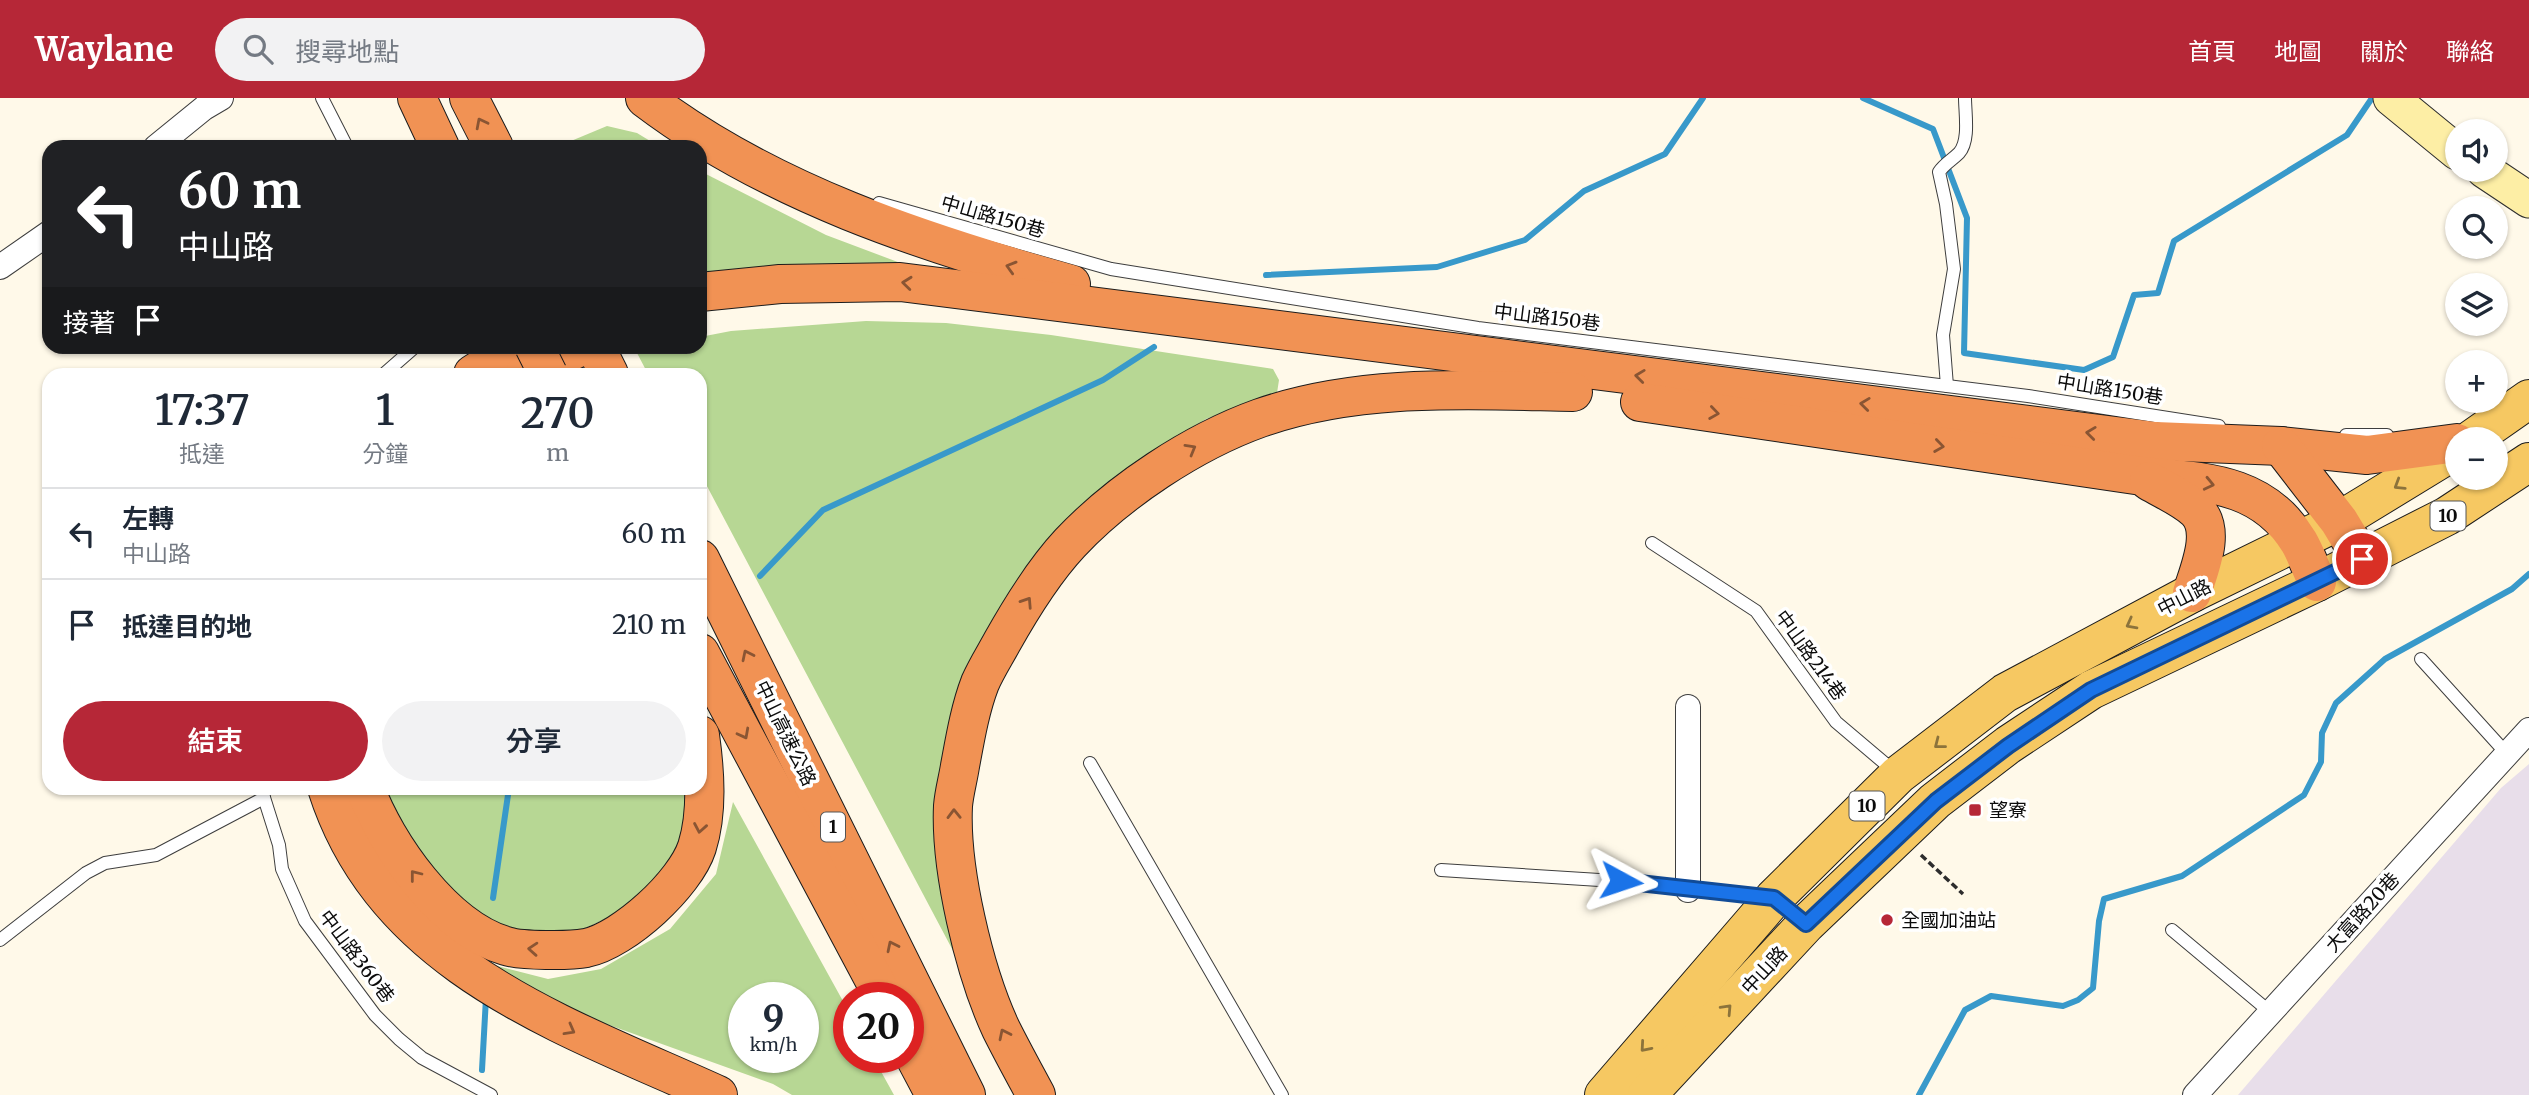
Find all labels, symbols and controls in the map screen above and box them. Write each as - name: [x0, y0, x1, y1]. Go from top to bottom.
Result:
- search box: [215, 18, 705, 81]
- text: Waylane: [35, 29, 173, 70]
- icon: search: [239, 30, 277, 68]
- text: 搜尋地點: [295, 35, 399, 68]
- text: 首頁: [2188, 36, 2236, 67]
- text: 地圖: [2274, 36, 2322, 67]
- text: 關於: [2360, 36, 2408, 67]
- text: 聯絡: [2446, 36, 2494, 67]
- one-way arrow: [476, 117, 490, 130]
- map controls: [2445, 119, 2508, 490]
- button: sound: [2445, 119, 2508, 182]
- text: 60 m: [178, 160, 301, 221]
- icon: left: [63, 168, 154, 259]
- street label: 中山路150巷: [938, 190, 1048, 242]
- button: search: [2445, 196, 2508, 259]
- text: 中山路: [178, 227, 274, 267]
- one-way arrow: [1005, 261, 1017, 275]
- button: layers: [2445, 273, 2508, 336]
- one-way arrow: [902, 276, 913, 291]
- street label: 中山路150巷: [1492, 299, 1602, 335]
- icon: arrive: [129, 301, 167, 339]
- text: 接著: [63, 306, 115, 339]
- button: +: [2445, 350, 2508, 413]
- one-way arrow: [1634, 368, 1645, 383]
- street label: 中山路150巷: [2055, 369, 2165, 409]
- text: 17:37: [154, 384, 250, 436]
- text: 1: [376, 384, 395, 436]
- text: 270: [521, 387, 595, 439]
- one-way arrow: [1859, 397, 1871, 412]
- one-way arrow: [1708, 405, 1720, 420]
- one-way arrow: [2085, 426, 2097, 441]
- button: −: [2445, 427, 2508, 490]
- text: m: [546, 438, 569, 467]
- one-way arrow: [1933, 438, 1945, 453]
- text: 抵達: [179, 439, 225, 468]
- text: 分鐘: [362, 439, 408, 468]
- one-way arrow: [1184, 444, 1197, 457]
- one-way arrow: [2203, 476, 2215, 490]
- one-way arrow: [2393, 476, 2406, 489]
- text: 左轉: [122, 502, 174, 535]
- road number: 10: [2430, 502, 2466, 530]
- icon: left: [63, 515, 101, 553]
- text: 60 m: [622, 517, 686, 550]
- pin: [2332, 529, 2392, 589]
- text: 中山路: [122, 539, 191, 568]
- icon: arrive: [2343, 540, 2381, 578]
- street label: 中山路: [2153, 573, 2215, 621]
- one-way arrow: [1018, 597, 1031, 610]
- street label: 中山路214巷: [1770, 605, 1852, 705]
- icon: arrive: [63, 606, 101, 644]
- text: 210 m: [612, 608, 686, 641]
- text: 抵達目的地: [122, 610, 252, 643]
- one-way arrow: [2126, 616, 2139, 630]
- one-way arrow: [742, 649, 756, 662]
- street label: 中山高速公路: [750, 677, 822, 789]
- button: 結束: [63, 701, 368, 781]
- button: 分享: [382, 701, 686, 781]
- one-way arrow: [736, 727, 750, 739]
- one-way arrow: [1934, 735, 1946, 748]
- road number: 10: [1850, 792, 1884, 820]
- place label: 望寮: [1989, 798, 2027, 822]
- marker: 望寮: [1967, 802, 1983, 818]
- one-way arrow: [946, 809, 962, 819]
- road number: 1: [821, 812, 845, 842]
- one-way arrow: [694, 822, 709, 834]
- position arrow: [1584, 844, 1658, 918]
- street label: 大富路20巷: [2320, 867, 2404, 957]
- one-way arrow: [411, 870, 424, 883]
- street label: 中山路360巷: [314, 905, 400, 1007]
- place label: 全國加油站: [1901, 908, 1996, 932]
- marker: 全國加油站: [1879, 912, 1895, 928]
- one-way arrow: [527, 941, 538, 956]
- one-way arrow: [887, 941, 901, 953]
- street label: 中山路: [1736, 941, 1792, 999]
- speed limit sign: 20: [833, 982, 924, 1073]
- text: 9: [763, 996, 784, 1040]
- one-way arrow: [1719, 1004, 1732, 1017]
- one-way arrow: [563, 1022, 575, 1035]
- one-way arrow: [999, 1029, 1013, 1042]
- text: km/h: [750, 1033, 797, 1056]
- one-way arrow: [1641, 1039, 1653, 1052]

